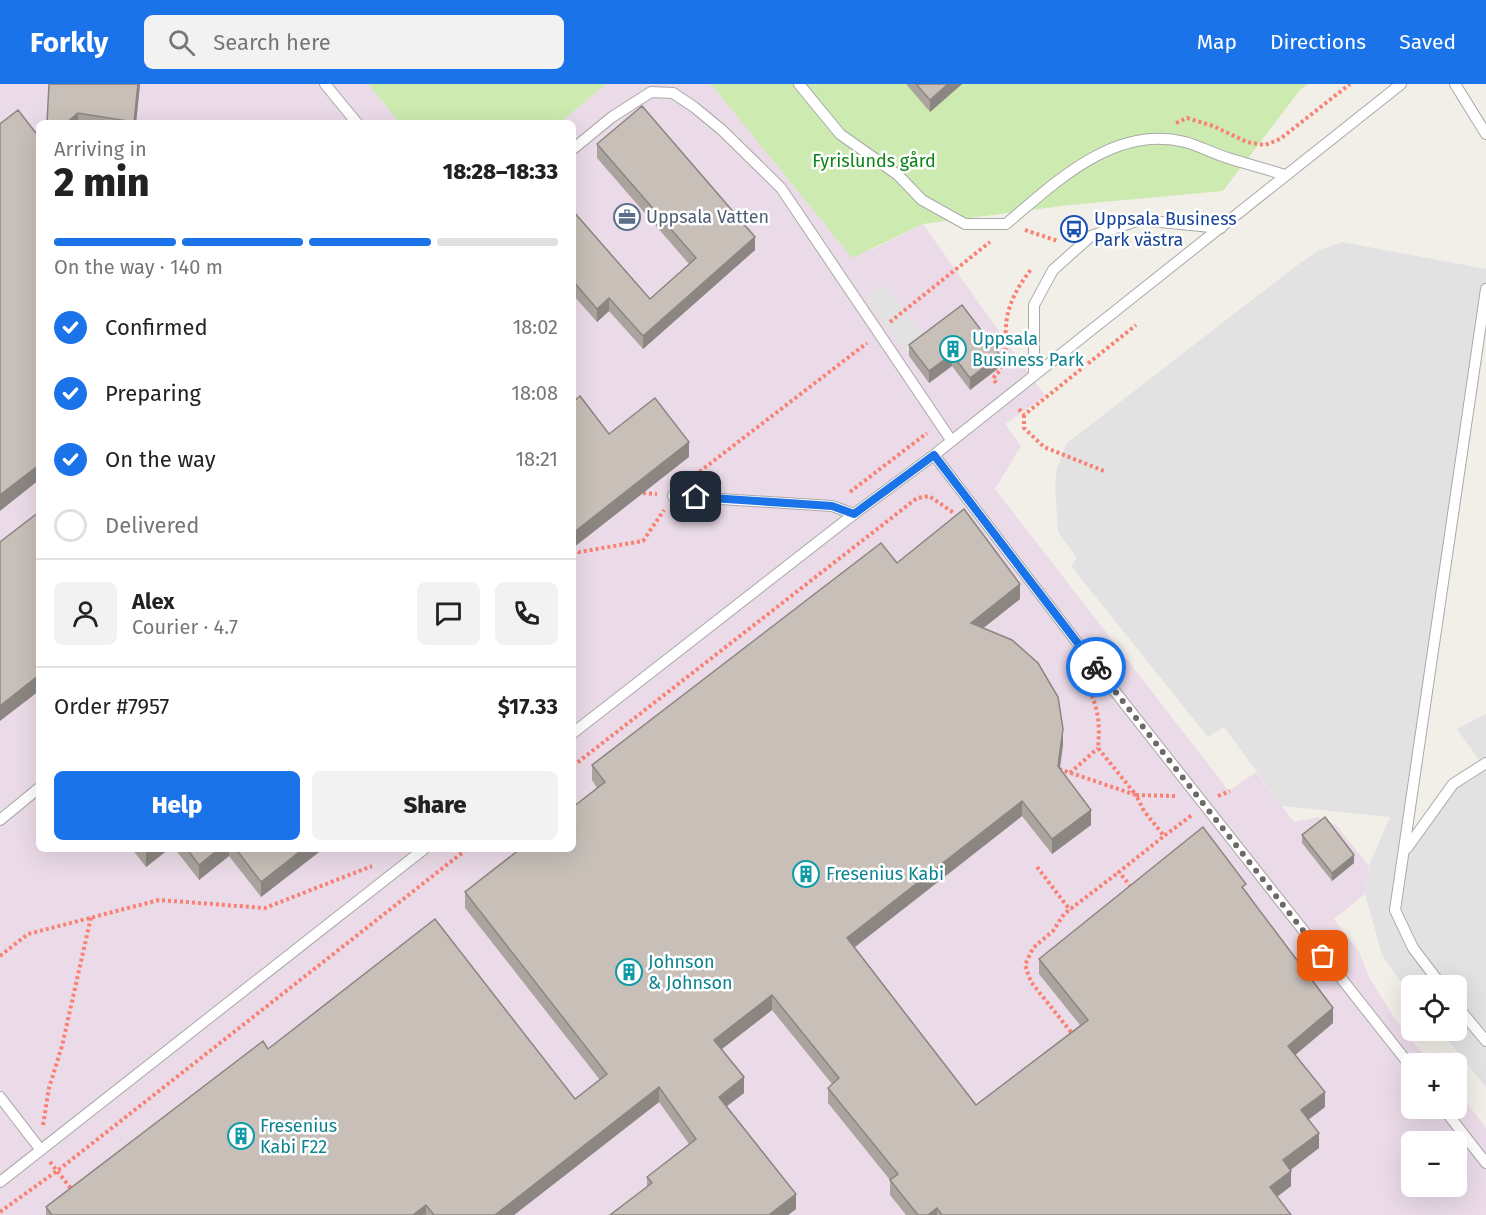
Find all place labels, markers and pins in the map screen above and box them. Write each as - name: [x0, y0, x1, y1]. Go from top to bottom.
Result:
- office icon: Uppsala Vatten: [612, 202, 642, 232]
- place label: Uppsala Vatten: [646, 206, 769, 228]
- place label: Uppsala Business Park västra: [1094, 208, 1237, 251]
- bus stop icon: Uppsala Business Park västra: [1059, 214, 1089, 244]
- place label: Uppsala Business Park: [972, 328, 1085, 371]
- building icon: Uppsala Business Park: [938, 334, 968, 364]
- pin: [670, 471, 721, 522]
- building icon: Fresenius Kabi: [791, 859, 821, 889]
- place label: Fresenius Kabi: [826, 863, 944, 885]
- pin: [1297, 930, 1348, 981]
- place label: Johnson & Johnson: [648, 951, 732, 994]
- building icon: Johnson & Johnson: [614, 957, 644, 987]
- place label: Fresenius Kabi F22: [260, 1115, 337, 1158]
- building icon: Fresenius Kabi F22: [226, 1121, 256, 1151]

